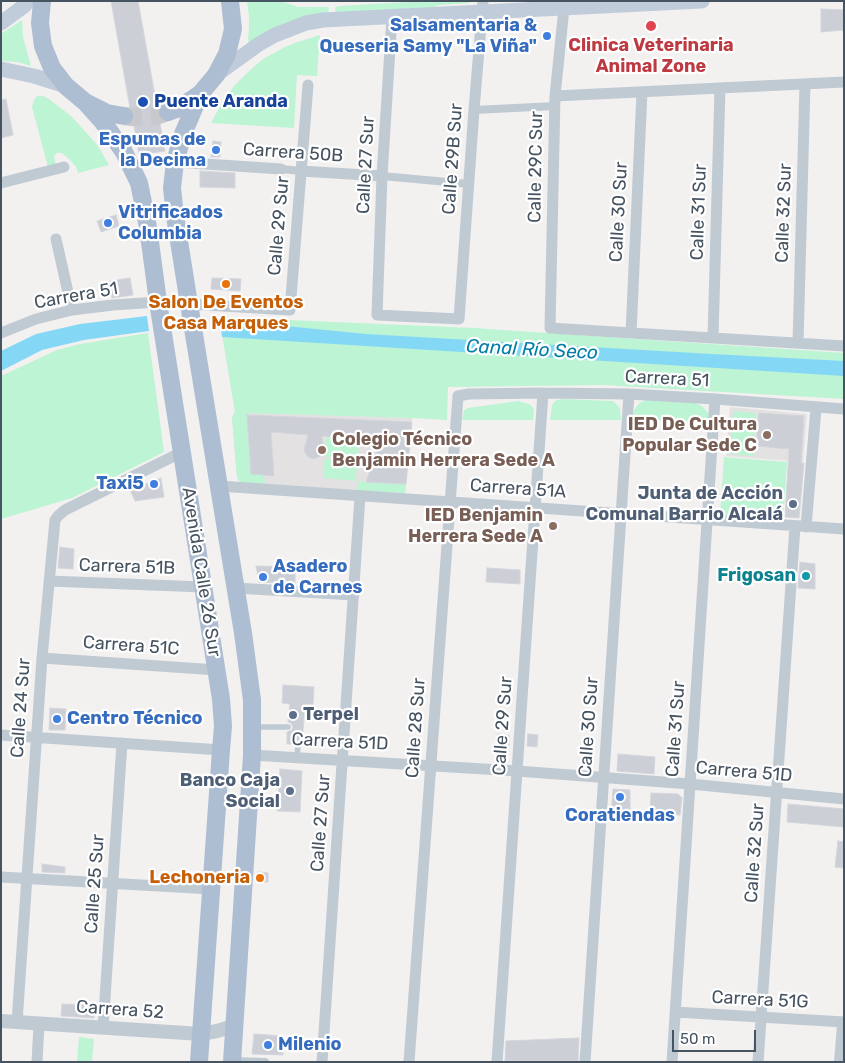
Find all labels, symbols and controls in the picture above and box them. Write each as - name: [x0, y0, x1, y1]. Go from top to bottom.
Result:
- place label: Salsamentaria & Queseria Samy "La Viña": [320, 15, 537, 58]
- marker: Clinica Veterinaria Animal Zone: [644, 19, 658, 33]
- marker: Salsamentaria & Queseria Samy "La Viña": [541, 30, 553, 42]
- place label: Clinica Veterinaria Animal Zone: [568, 35, 734, 78]
- place label: Puente Aranda: [154, 91, 288, 113]
- marker: Puente Aranda: [136, 95, 150, 109]
- street label: Calle 29B Sur: [438, 103, 468, 215]
- street label: Calle 29C Sur: [524, 111, 548, 223]
- street label: Calle 27 Sur: [353, 115, 379, 215]
- place label: Espumas de la Decima: [99, 129, 206, 172]
- street label: Carrera 50B: [242, 139, 344, 167]
- marker: Espumas de la Decima: [210, 144, 222, 156]
- street label: Calle 30 Sur: [606, 161, 632, 263]
- street label: Calle 31 Sur: [687, 163, 711, 261]
- street label: Calle 32 Sur: [771, 163, 797, 263]
- street label: Calle 29 Sur: [264, 175, 294, 277]
- place label: Vitrificados Columbia: [118, 202, 223, 244]
- marker: Vitrificados Columbia: [102, 217, 114, 229]
- street label: Carrera 51: [32, 278, 120, 314]
- marker: Salon De Eventos Casa Marques: [220, 278, 232, 290]
- place label: Salon De Eventos Casa Marques: [149, 292, 303, 334]
- water label: Canal Río Seco: [465, 335, 599, 365]
- street label: Carrera 51: [624, 366, 710, 392]
- place label: IED De Cultura Popular Sede C: [622, 414, 757, 456]
- place label: Colegio Técnico Benjamin Herrera Sede A: [332, 429, 555, 472]
- marker: IED De Cultura Popular Sede C: [761, 429, 773, 441]
- marker: Colegio Técnico Benjamin Herrera Sede A: [316, 444, 328, 456]
- place label: Taxi5: [96, 473, 144, 495]
- street label: Carrera 51A: [469, 475, 567, 503]
- marker: Taxi5: [148, 478, 160, 490]
- place label: Junta de Acción Comunal Barrio Alcalá: [586, 483, 783, 526]
- street label: Avenida Calle 26 Sur: [177, 486, 225, 658]
- marker: Junta de Acción Comunal Barrio Alcalá: [787, 498, 799, 510]
- place label: IED Benjamin Herrera Sede A: [408, 505, 543, 548]
- marker: IED Benjamin Herrera Sede A: [547, 520, 559, 532]
- street label: Carrera 51B: [78, 555, 176, 579]
- place label: Asadero de Carnes: [273, 556, 363, 598]
- place label: Frigosan: [717, 565, 796, 587]
- marker: Frigosan: [800, 570, 812, 582]
- marker: Asadero de Carnes: [257, 571, 269, 583]
- street label: Carrera 51C: [82, 632, 180, 660]
- street label: Calle 24 Sur: [7, 657, 35, 759]
- street label: Calle 29 Sur: [489, 676, 517, 776]
- street label: Calle 30 Sur: [575, 676, 603, 778]
- street label: Calle 28 Sur: [402, 677, 430, 779]
- street label: Calle 31 Sur: [662, 680, 690, 778]
- place label: Terpel: [303, 704, 359, 726]
- place label: Centro Técnico: [67, 708, 203, 730]
- marker: Terpel: [287, 709, 299, 721]
- marker: Centro Técnico: [51, 713, 63, 725]
- street label: Carrera 51D: [291, 729, 389, 755]
- street label: Carrera 51D: [695, 757, 793, 787]
- place label: Banco Caja Social: [180, 770, 280, 812]
- street label: Calle 27 Sur: [307, 773, 335, 873]
- marker: Banco Caja Social: [284, 785, 296, 797]
- marker: Coratiendas: [614, 791, 626, 803]
- street label: Calle 32 Sur: [741, 802, 769, 904]
- place label: Coratiendas: [565, 805, 675, 827]
- street label: Calle 25 Sur: [81, 834, 109, 934]
- place label: Lechoneria: [149, 867, 250, 889]
- marker: Lechoneria: [254, 872, 266, 884]
- street label: Carrera 51G: [711, 987, 809, 1013]
- street label: Carrera 52: [75, 996, 165, 1024]
- scale bar: [675, 1020, 759, 1052]
- text: 50 m: [680, 1030, 715, 1048]
- place label: Milenio: [278, 1034, 342, 1056]
- marker: Milenio: [262, 1039, 274, 1051]

